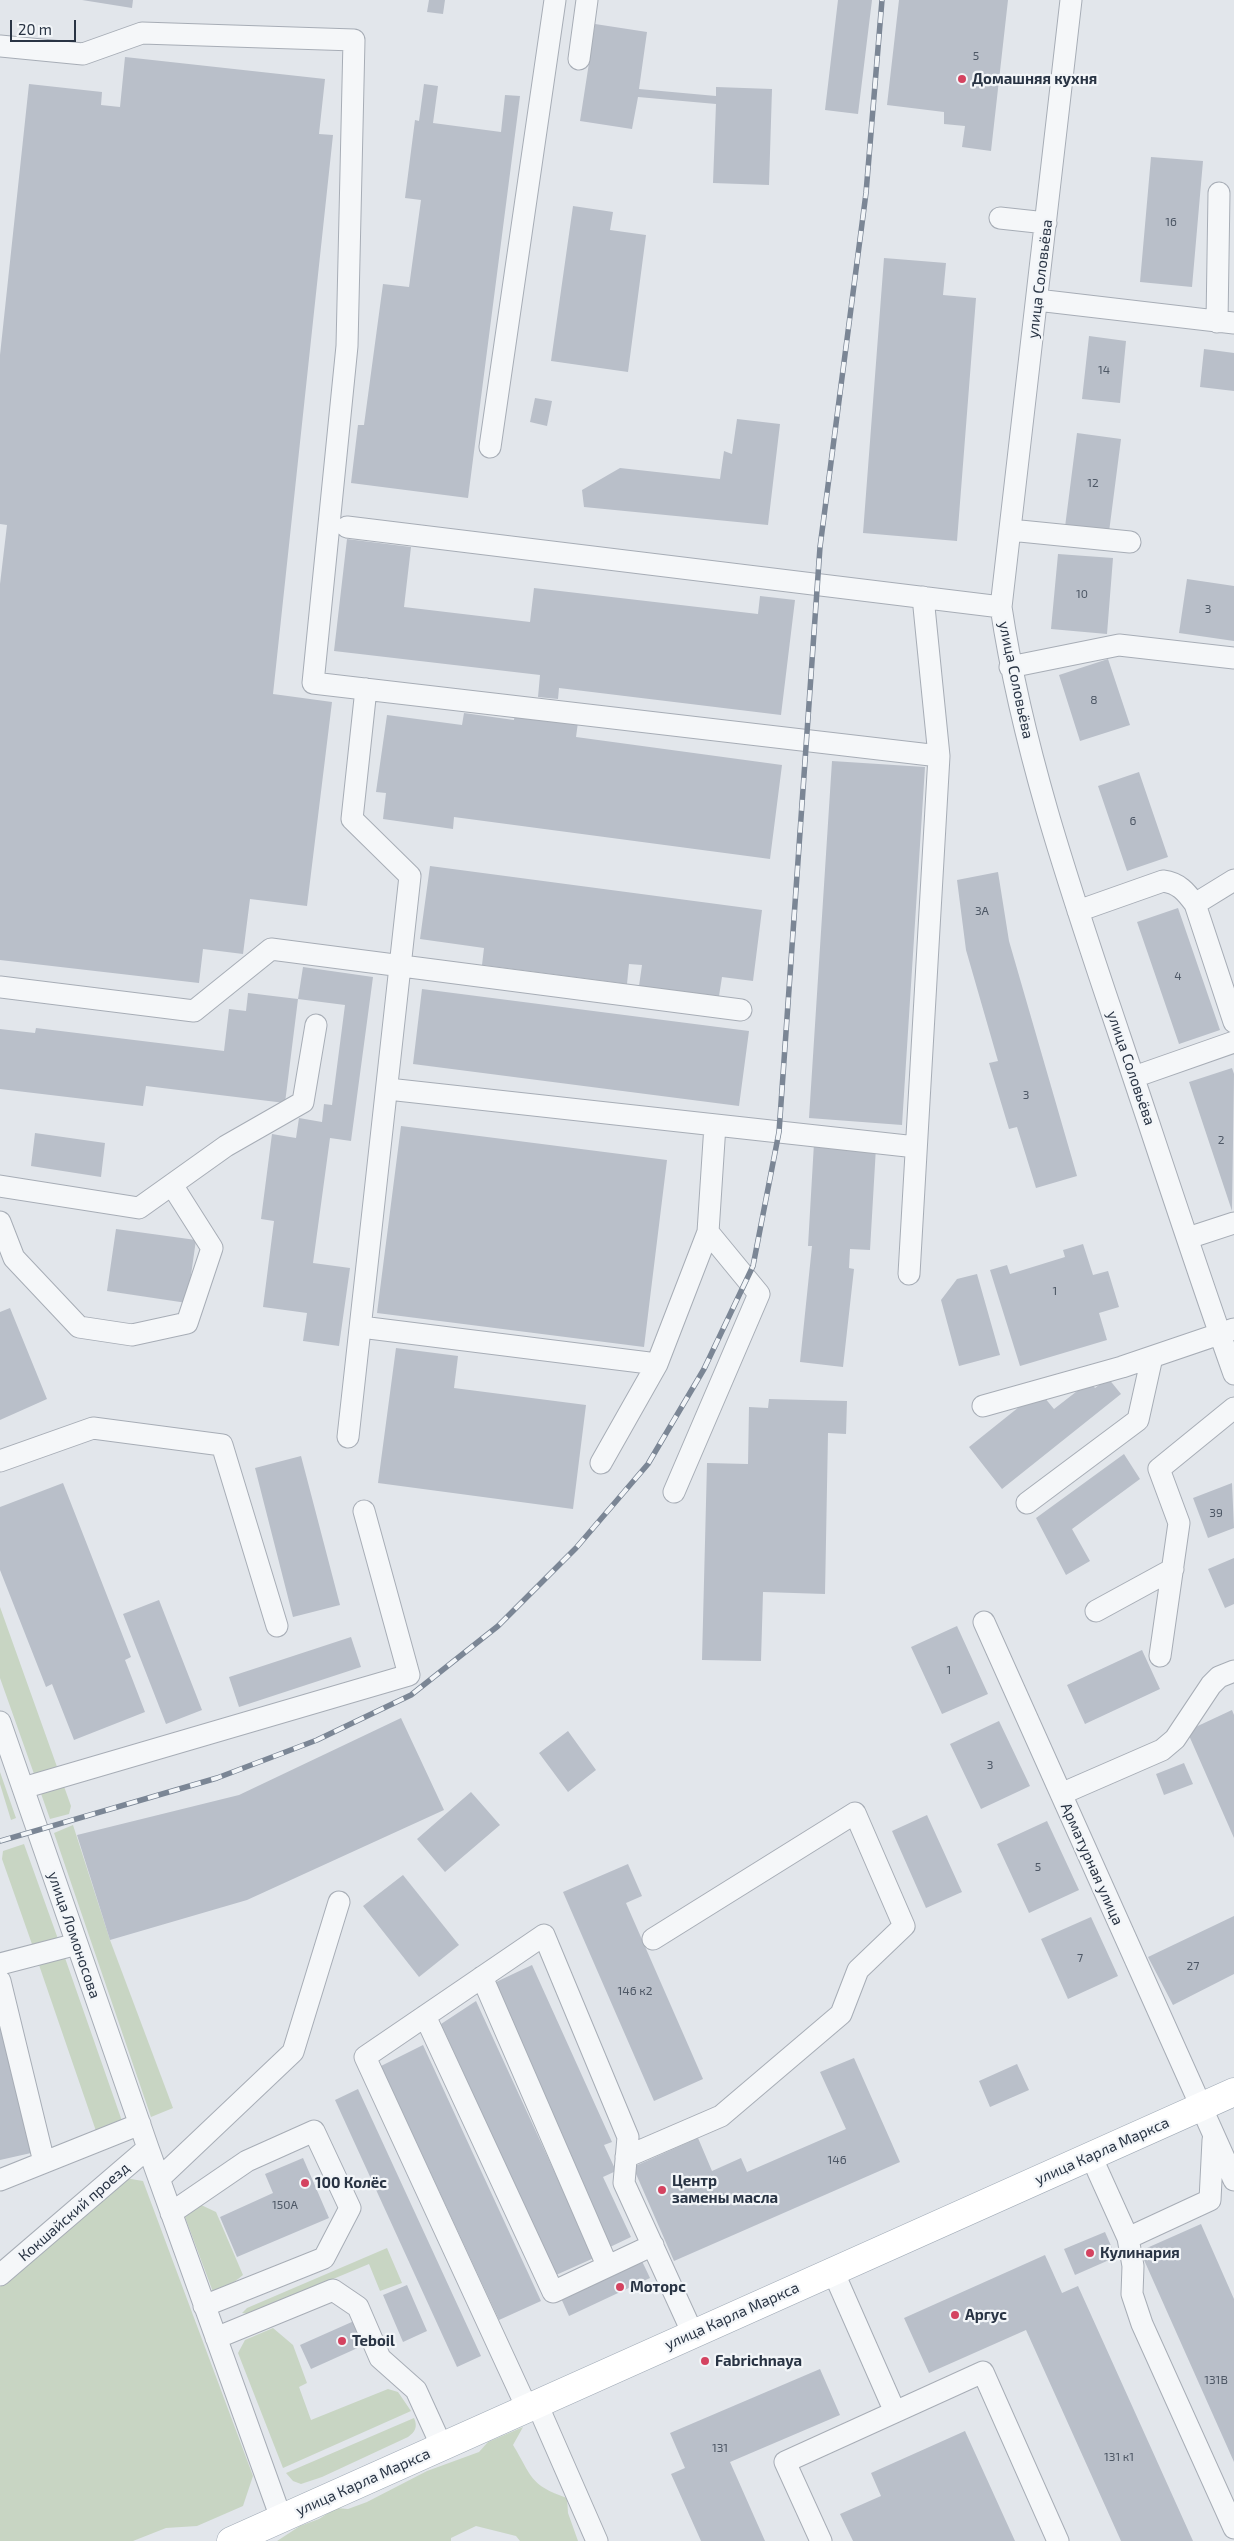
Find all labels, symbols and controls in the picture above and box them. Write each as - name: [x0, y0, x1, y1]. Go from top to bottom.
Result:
- scale bar: [12, 10, 79, 42]
- text: 20 m: [18, 20, 52, 38]
- house number: 5: [973, 49, 979, 63]
- place label: Домашняя кухня: [972, 70, 1097, 88]
- marker: Домашняя кухня: [956, 73, 968, 85]
- house number: 16: [1165, 215, 1177, 229]
- street label: улица Соловьёва: [1024, 218, 1056, 340]
- house number: 14: [1098, 363, 1110, 377]
- house number: 12: [1087, 476, 1099, 490]
- house number: 10: [1076, 587, 1088, 601]
- house number: 3: [1205, 602, 1211, 616]
- street label: улица Соловьёва: [995, 620, 1037, 740]
- house number: 8: [1090, 693, 1098, 707]
- house number: 6: [1130, 814, 1136, 828]
- house number: 3А: [975, 904, 989, 918]
- house number: 4: [1174, 969, 1182, 983]
- street label: улица Соловьёва: [1103, 1008, 1159, 1128]
- house number: 3: [1023, 1088, 1029, 1102]
- house number: 2: [1218, 1133, 1224, 1147]
- house number: 1: [1053, 1284, 1057, 1298]
- house number: 39: [1209, 1506, 1223, 1520]
- house number: 1: [947, 1663, 951, 1677]
- house number: 3: [987, 1758, 993, 1772]
- street label: Арматурная улица: [1057, 1800, 1127, 1928]
- house number: 5: [1035, 1860, 1041, 1874]
- street label: улица Ломоносова: [44, 1869, 104, 2001]
- house number: 7: [1077, 1951, 1083, 1965]
- house number: 27: [1187, 1959, 1199, 1973]
- house number: 146 к2: [618, 1984, 652, 1998]
- street label: улица Карла Маркса: [1032, 2113, 1172, 2189]
- house number: 146: [827, 2153, 847, 2167]
- street label: Кокшайский проезд: [15, 2159, 133, 2265]
- place label: Центр замены масла: [672, 2172, 778, 2207]
- place label: 100 Колёс: [315, 2174, 387, 2192]
- marker: 100 Колёс: [299, 2177, 311, 2189]
- marker: Центр замены масла: [656, 2184, 668, 2196]
- house number: 150А: [272, 2198, 298, 2212]
- place label: Кулинария: [1100, 2244, 1180, 2262]
- marker: Кулинария: [1084, 2247, 1096, 2259]
- place label: Моторс: [630, 2278, 686, 2296]
- street label: улица Карла Маркса: [662, 2278, 802, 2354]
- marker: Моторс: [614, 2281, 626, 2293]
- place label: Аргус: [965, 2306, 1007, 2324]
- marker: Аргус: [949, 2309, 961, 2321]
- place label: Teboil: [352, 2332, 395, 2350]
- marker: Teboil: [336, 2335, 348, 2347]
- place label: Fabrichnaya: [715, 2352, 802, 2370]
- marker: Fabrichnaya: [699, 2355, 711, 2367]
- house number: 131В: [1204, 2373, 1228, 2387]
- house number: 131: [712, 2441, 728, 2455]
- street label: улица Карла Маркса: [293, 2444, 433, 2520]
- house number: 131 к1: [1104, 2450, 1134, 2464]

